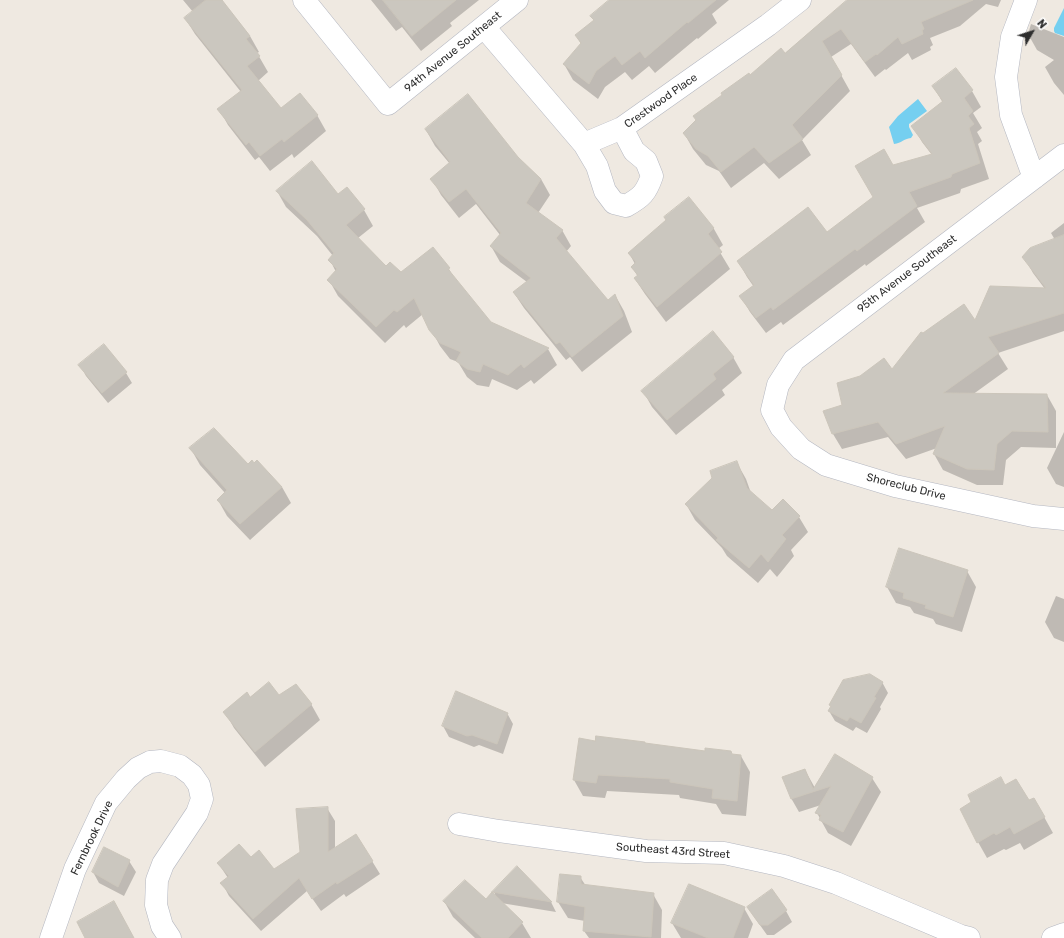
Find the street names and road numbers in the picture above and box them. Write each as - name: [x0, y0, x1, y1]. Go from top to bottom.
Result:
- street label: 94th Avenue Southeast: [402, 9, 504, 95]
- street label: Crestwood Place: [622, 71, 700, 131]
- street label: 95th Avenue Southeast: [855, 232, 959, 316]
- street label: Shoreclub Drive: [865, 471, 947, 503]
- street label: Fernbrook Drive: [68, 799, 116, 877]
- street label: Southeast 43rd Street: [616, 840, 730, 862]

